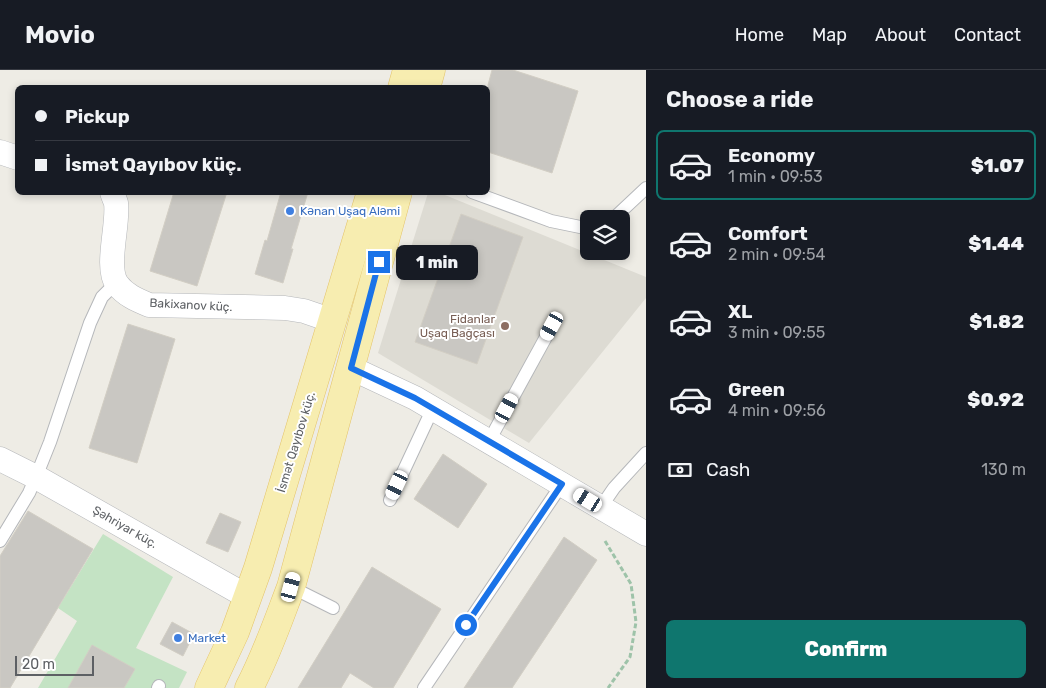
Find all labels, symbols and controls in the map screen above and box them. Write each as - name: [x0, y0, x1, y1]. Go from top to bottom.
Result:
- text: Movio: [25, 21, 95, 49]
- text: Home: [735, 24, 784, 46]
- text: Map: [812, 24, 847, 46]
- text: About: [875, 24, 926, 46]
- text: Contact: [954, 24, 1021, 46]
- text: Choose a ride: [666, 86, 813, 113]
- text: Pickup: [65, 105, 130, 128]
- icon: car: [668, 143, 713, 188]
- text: Economy: [728, 144, 815, 167]
- text: İsmət Qayıbov küç.: [65, 153, 242, 176]
- text: $1.07: [971, 154, 1024, 177]
- text: 1 min · 09:53: [728, 167, 823, 186]
- place label: Kənan Uşaq Aləmi: [300, 204, 400, 218]
- marker: Kənan Uşaq Aləmi: [284, 205, 296, 217]
- map controls: [580, 210, 630, 260]
- button: layers: [580, 210, 630, 260]
- icon: car: [668, 221, 713, 266]
- text: Comfort: [728, 222, 808, 245]
- text: $1.44: [968, 232, 1024, 255]
- callout: 1 min: [396, 244, 479, 280]
- text: 2 min · 09:54: [728, 245, 825, 264]
- route end: [368, 251, 390, 273]
- text: 1 min: [416, 253, 458, 272]
- street label: Bakixanov küç.: [149, 296, 233, 314]
- icon: car: [668, 299, 713, 344]
- text: XL: [728, 300, 752, 323]
- car: [538, 309, 565, 343]
- text: $1.82: [969, 310, 1024, 333]
- place label: Fidanlar Uşaq Bağçası: [420, 312, 495, 340]
- marker: Fidanlar Uşaq Bağçası: [499, 320, 511, 332]
- text: 3 min · 09:55: [728, 323, 825, 342]
- icon: car: [668, 377, 713, 422]
- text: Green: [728, 378, 785, 401]
- text: $0.92: [967, 388, 1024, 411]
- street label: İsmət Qayıbov küç.: [274, 390, 318, 494]
- car: [493, 391, 520, 425]
- text: 4 min · 09:56: [728, 401, 826, 420]
- icon: cash: [666, 456, 694, 484]
- text: Cash: [706, 458, 750, 481]
- text: 130 m: [981, 460, 1026, 479]
- car: [383, 468, 410, 502]
- car: [571, 486, 604, 514]
- street label: Şəhriyar küç.: [90, 503, 160, 551]
- car: [279, 571, 302, 603]
- route start: [455, 614, 477, 636]
- button: Confirm: [666, 620, 1026, 678]
- place label: Market: [188, 631, 226, 645]
- marker: Market: [172, 632, 184, 644]
- scale bar: [15, 653, 94, 676]
- text: 20 m: [22, 656, 55, 673]

